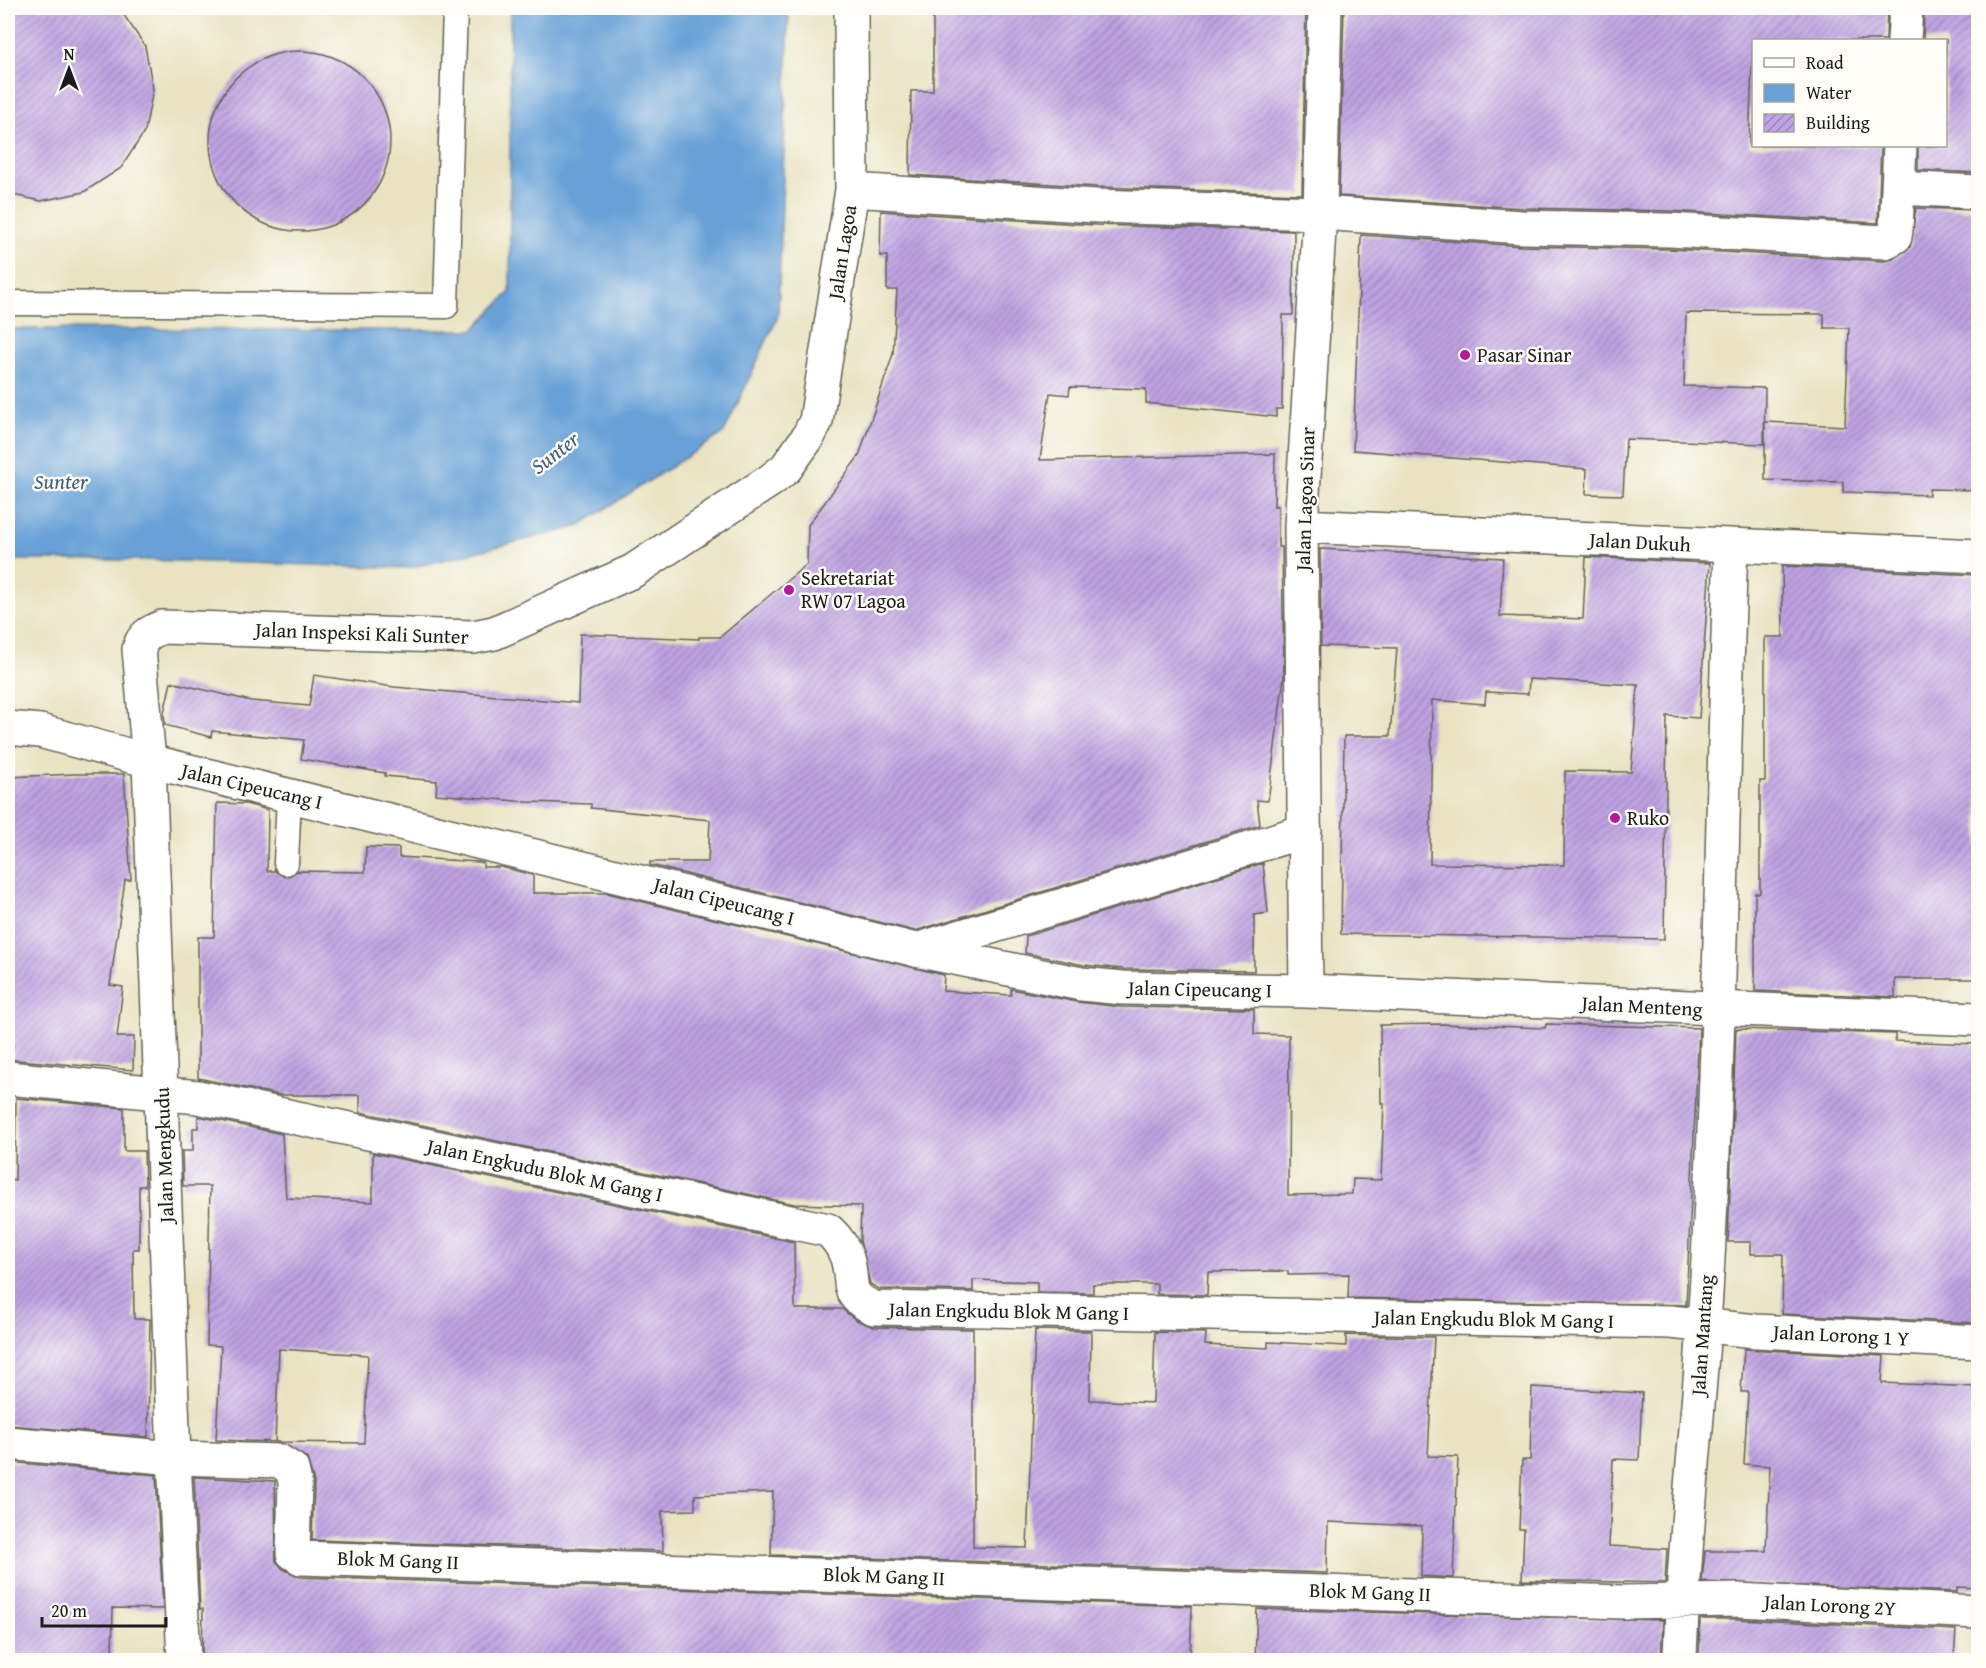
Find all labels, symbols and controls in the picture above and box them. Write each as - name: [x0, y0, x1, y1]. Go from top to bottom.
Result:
- north arrow: [39, 39, 99, 99]
- legend: [1752, 39, 1947, 147]
- text: N: [64, 42, 75, 66]
- text: Road: [1806, 49, 1844, 76]
- text: Water: [1806, 79, 1852, 106]
- text: Building: [1806, 109, 1870, 136]
- street label: Jalan Lagoa: [819, 202, 863, 304]
- place label: Pasar Sinar: [1477, 340, 1572, 369]
- marker: Pasar Sinar: [1458, 348, 1472, 362]
- water label: Sunter: [524, 423, 586, 481]
- street label: Jalan Lagoa Sinar: [1287, 427, 1322, 574]
- water label: Sunter: [34, 466, 89, 497]
- street label: Jalan Dukuh: [1586, 524, 1692, 559]
- place label: Sekretariat RW 07 Lagoa: [801, 563, 906, 615]
- marker: Sekretariat RW 07 Lagoa: [782, 583, 796, 597]
- street label: Jalan Inspeksi Kali Sunter: [252, 614, 469, 651]
- street label: Jalan Cipeucang I: [176, 755, 326, 816]
- place label: Ruko: [1627, 803, 1669, 832]
- marker: Ruko: [1608, 811, 1622, 825]
- street label: Jalan Cipeucang I: [648, 868, 797, 932]
- street label: Jalan Cipeucang I: [1125, 973, 1272, 1004]
- street label: Jalan Menteng: [1578, 988, 1703, 1023]
- street label: Jalan Mengkudu: [147, 1086, 180, 1226]
- street label: Jalan Engkudu Blok M Gang I: [422, 1130, 666, 1209]
- street label: Jalan Mantang: [1683, 1273, 1720, 1399]
- street label: Jalan Engkudu Blok M Gang I: [886, 1294, 1129, 1327]
- street label: Jalan Engkudu Blok M Gang I: [1371, 1302, 1614, 1335]
- street label: Jalan Lorong 1 Y: [1769, 1316, 1910, 1353]
- street label: Blok M Gang II: [337, 1543, 459, 1576]
- street label: Blok M Gang II: [823, 1559, 945, 1592]
- street label: Blok M Gang II: [1309, 1575, 1431, 1608]
- street label: Jalan Lorong 2Y: [1760, 1586, 1897, 1622]
- scale bar: [42, 1590, 166, 1628]
- text: 20 m: [51, 1597, 87, 1624]

